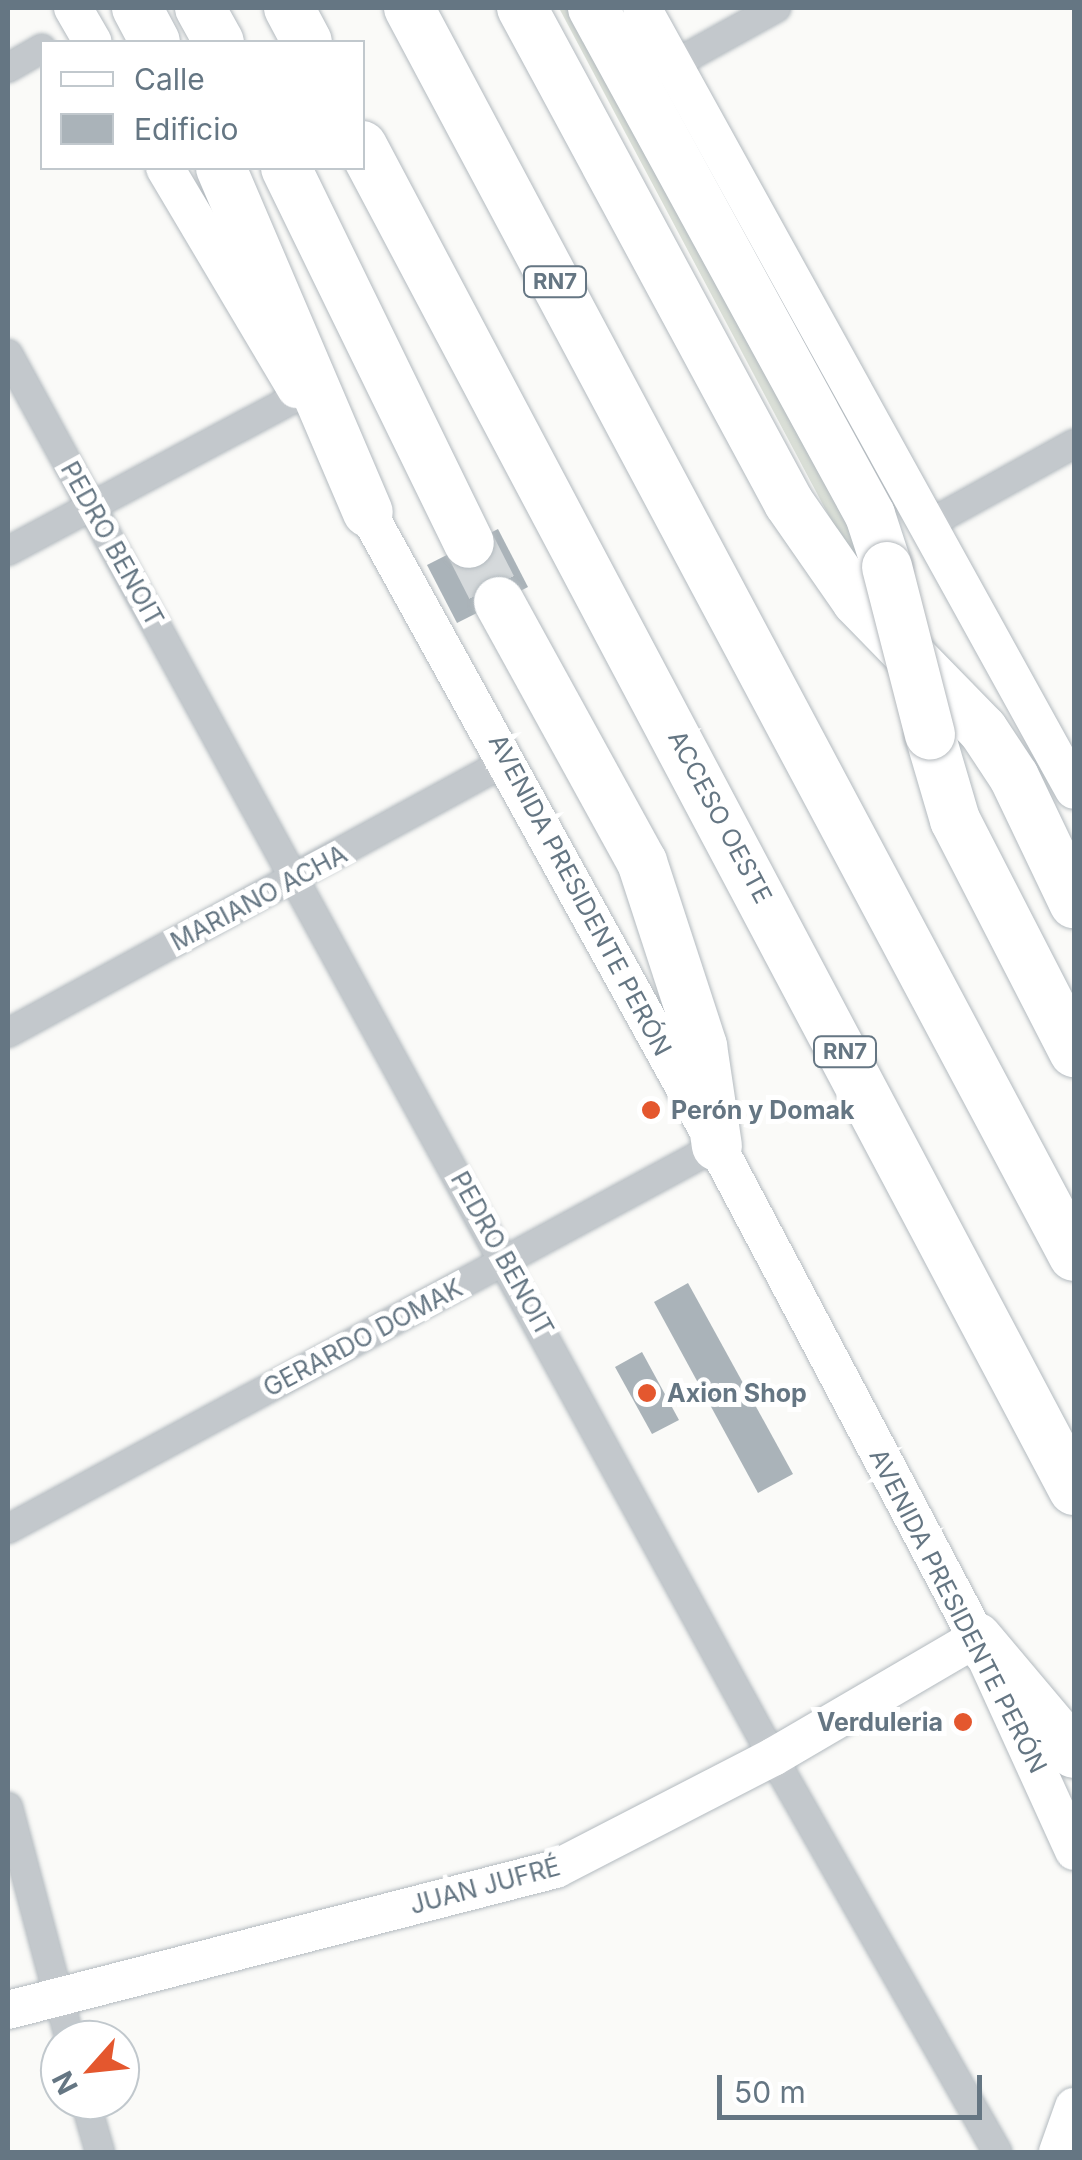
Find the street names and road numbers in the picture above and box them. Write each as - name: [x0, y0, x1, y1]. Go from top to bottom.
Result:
- road number: RN7: [522, 265, 588, 299]
- street label: PEDRO BENOIT: [54, 456, 170, 632]
- street label: ACCESO OESTE: [662, 725, 778, 909]
- street label: AVENIDA PRESIDENTE PERÓN: [482, 729, 678, 1061]
- street label: MARIANO ACHA: [166, 839, 352, 957]
- road number: RN7: [812, 1035, 878, 1069]
- street label: PEDRO BENOIT: [444, 1166, 560, 1342]
- street label: GERARDO DOMAK: [258, 1273, 468, 1403]
- street label: AVENIDA PRESIDENTE PERÓN: [863, 1444, 1053, 1778]
- street label: JUAN JUFRÉ: [407, 1852, 563, 1920]

